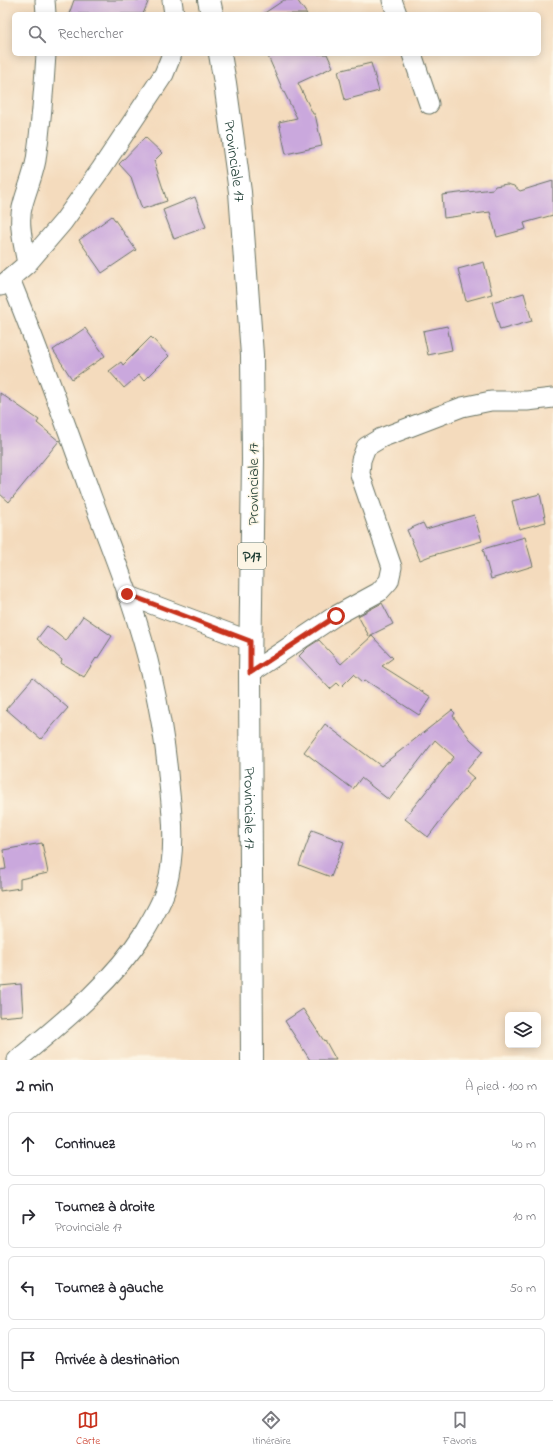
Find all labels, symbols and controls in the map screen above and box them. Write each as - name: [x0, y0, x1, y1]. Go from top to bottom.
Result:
- search box: [12, 12, 541, 56]
- icon: search: [26, 23, 48, 45]
- text: Rechercher: [58, 23, 123, 45]
- street label: Provinciale 17: [216, 118, 251, 203]
- street label: Provinciale 17: [242, 442, 266, 525]
- road number: P17: [238, 543, 266, 569]
- route end: [118, 585, 136, 603]
- route start: [327, 607, 345, 625]
- street label: Provinciale 17: [236, 767, 261, 850]
- map controls: [505, 1012, 541, 1048]
- button: layers: [505, 1012, 541, 1048]
- text: 2 min: [16, 1074, 53, 1099]
- text: À pied · 100 m: [465, 1077, 537, 1096]
- icon: ahead: [17, 1133, 39, 1155]
- text: Continuez: [55, 1133, 115, 1155]
- text: 40 m: [512, 1135, 536, 1154]
- text: Tournez à droite: [55, 1196, 155, 1218]
- icon: right: [17, 1205, 39, 1227]
- text: 10 m: [513, 1207, 536, 1226]
- text: Provinciale 17: [55, 1218, 122, 1237]
- icon: left: [17, 1277, 39, 1299]
- text: Tournez à gauche: [55, 1277, 163, 1299]
- text: 50 m: [510, 1279, 536, 1298]
- icon: arrive: [17, 1349, 39, 1371]
- text: Arrivée à destination: [55, 1349, 180, 1371]
- tab: Carte: [76, 1409, 100, 1449]
- tab: Itinéraire: [252, 1409, 291, 1449]
- tab: Favoris: [443, 1409, 477, 1449]

